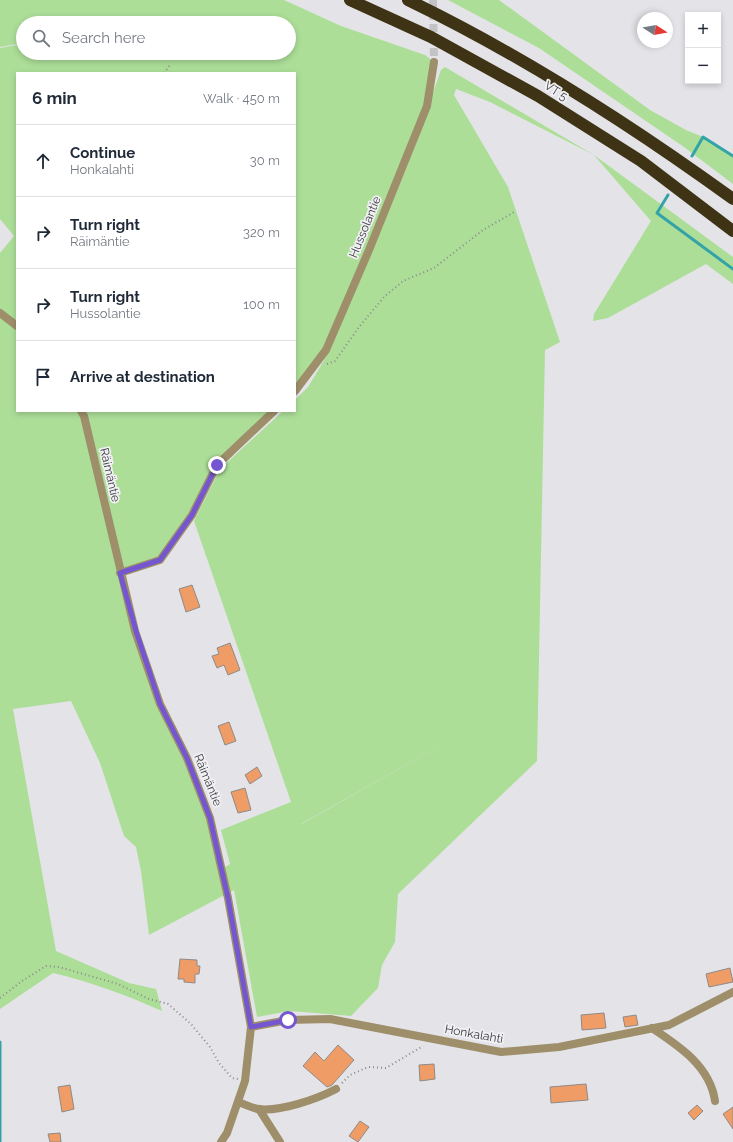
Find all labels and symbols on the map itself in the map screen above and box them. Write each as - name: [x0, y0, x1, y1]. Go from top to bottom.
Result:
- north arrow: [637, 12, 673, 48]
- street label: VT 5: [542, 79, 571, 104]
- street label: Hussolantie: [346, 194, 384, 260]
- street label: Räimäntie: [97, 447, 123, 503]
- route end: [208, 456, 226, 474]
- street label: Räimäntie: [191, 752, 225, 808]
- route start: [279, 1011, 297, 1029]
- street label: Honkalahti: [444, 1022, 504, 1046]

